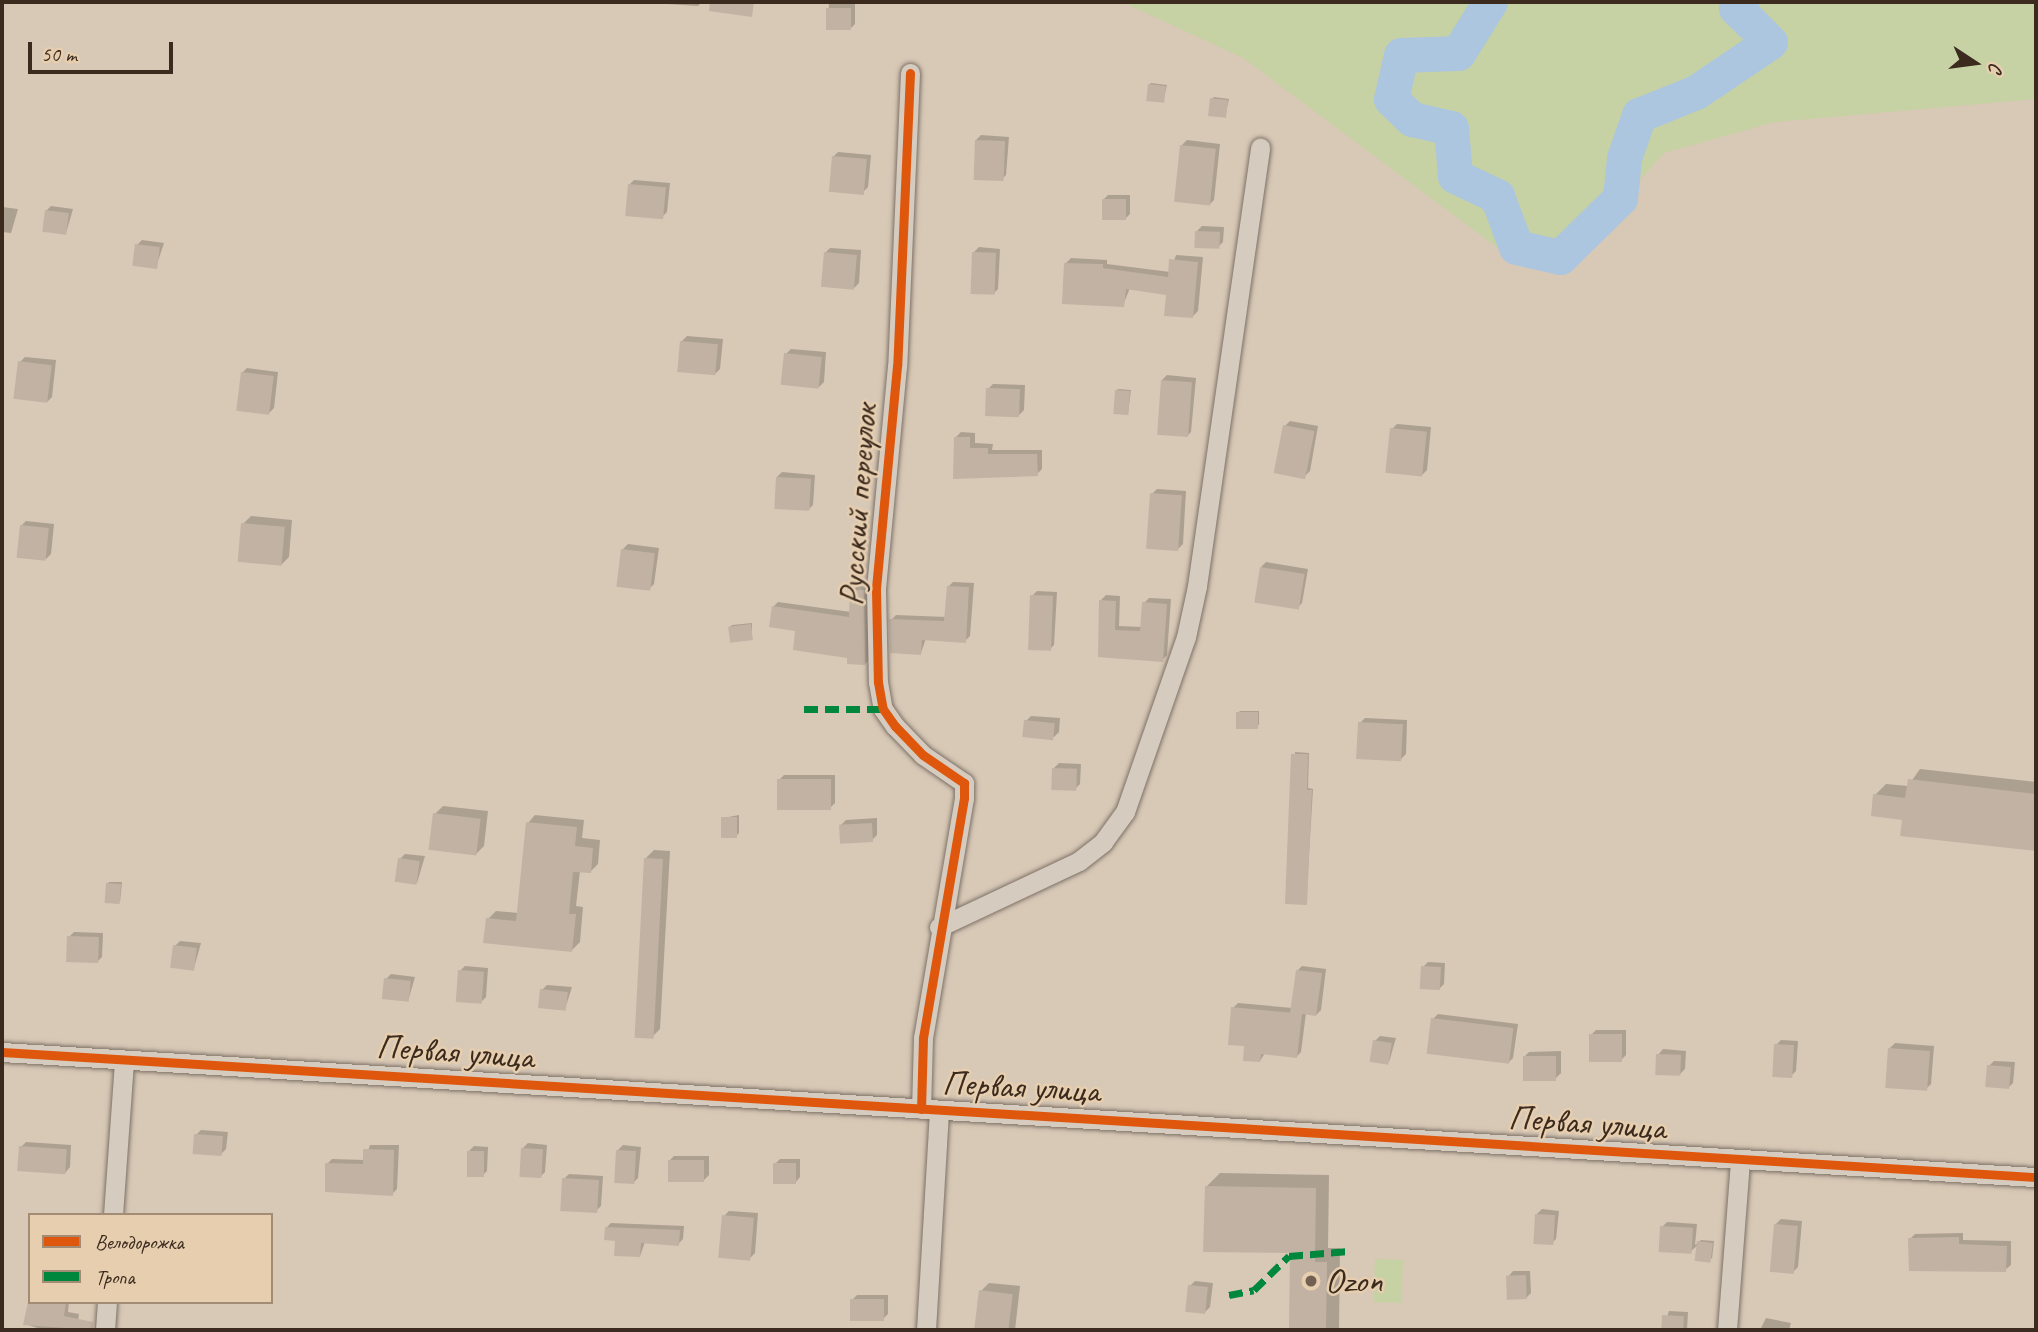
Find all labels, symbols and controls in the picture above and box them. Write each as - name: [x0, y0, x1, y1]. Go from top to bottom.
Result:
- scale bar: [32, 28, 177, 72]
- north arrow: [1940, 28, 2010, 98]
- text: 50 m: [41, 41, 77, 67]
- text: С: [1983, 60, 2008, 75]
- street label: Русский переулок: [830, 403, 886, 607]
- street label: Первая улица: [375, 1026, 535, 1078]
- street label: Первая улица: [941, 1062, 1101, 1112]
- street label: Первая улица: [1507, 1097, 1667, 1149]
- legend: [28, 1213, 273, 1304]
- text: Велодорожка: [95, 1229, 184, 1255]
- place label: Ozon: [1325, 1260, 1383, 1302]
- text: Тропа: [95, 1264, 135, 1290]
- marker: Ozon: [1303, 1273, 1319, 1289]

